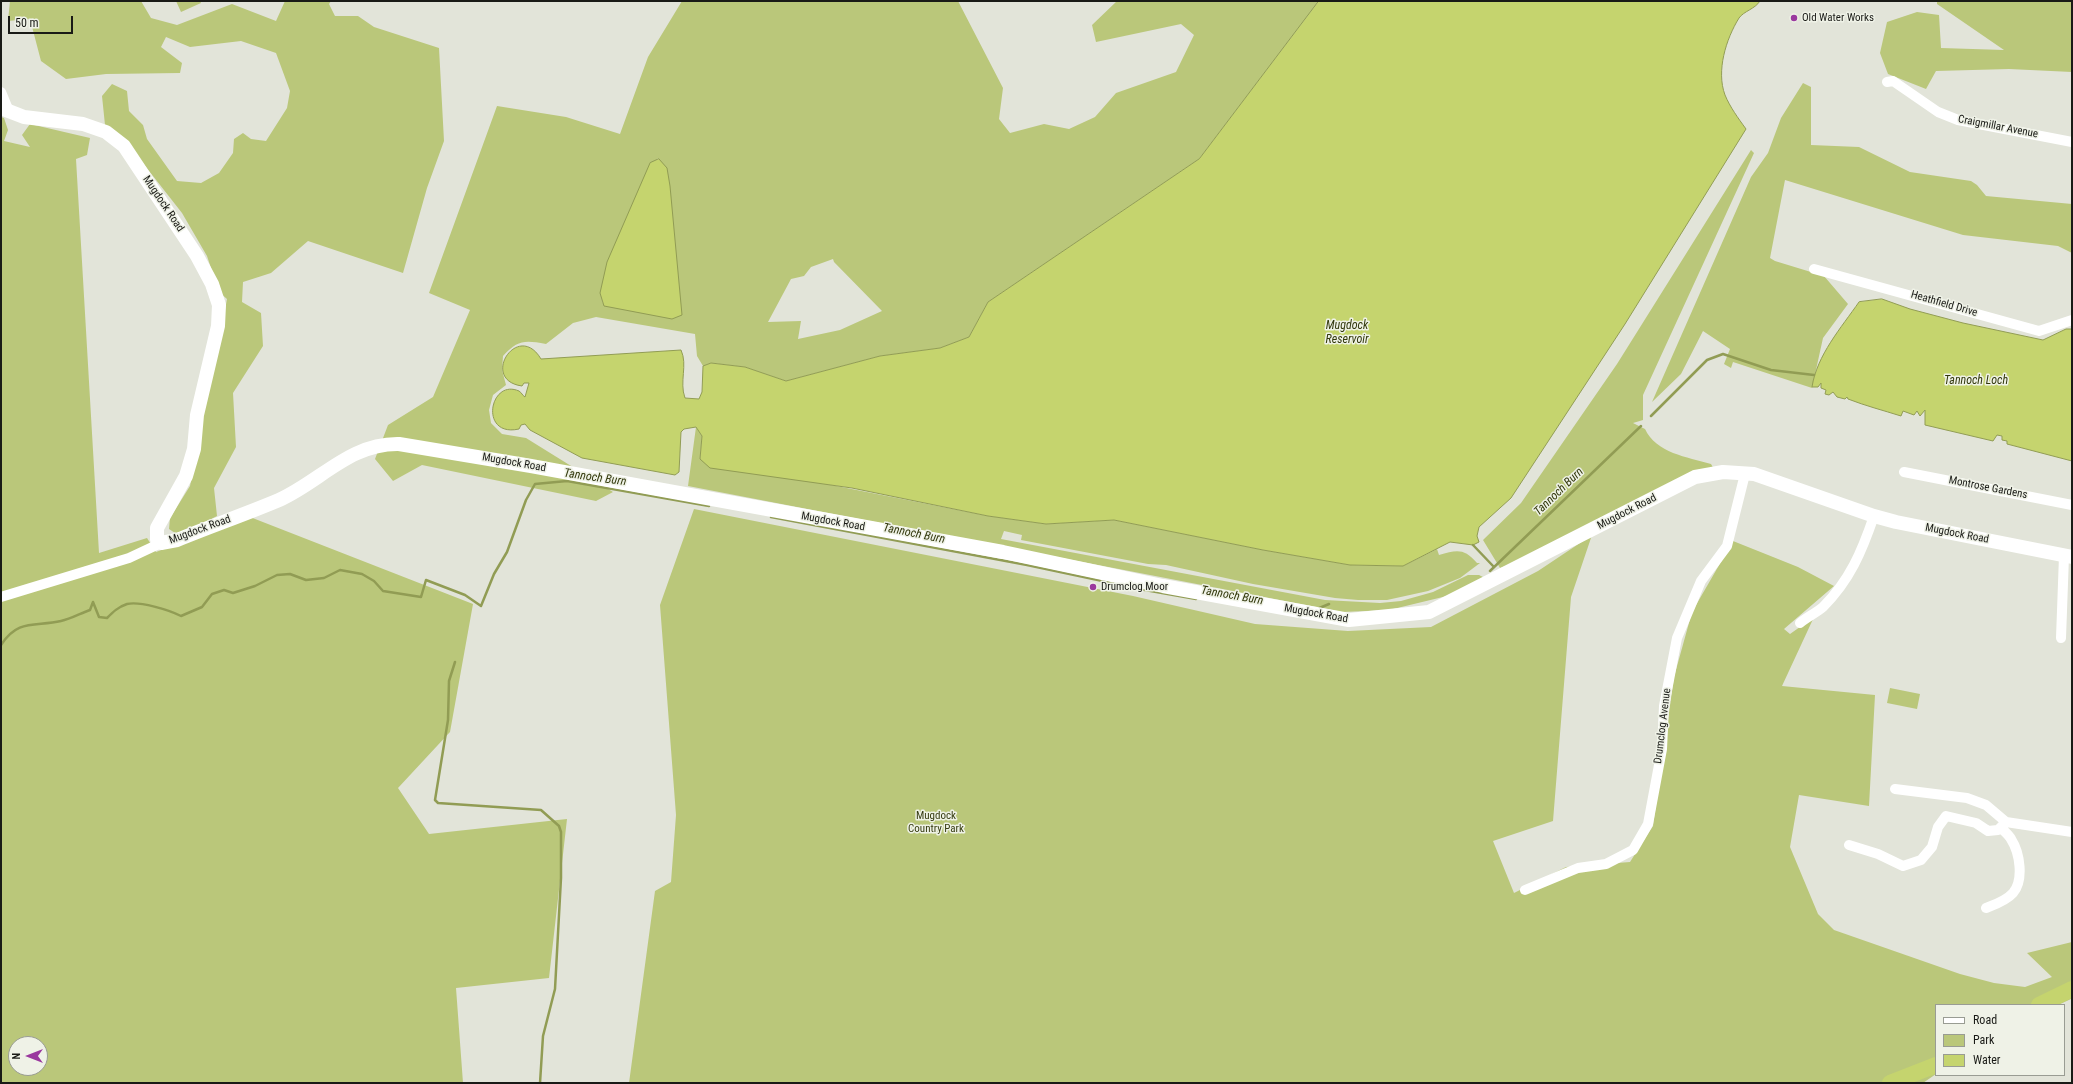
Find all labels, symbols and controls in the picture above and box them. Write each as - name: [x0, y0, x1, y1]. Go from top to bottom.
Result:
- scale bar: [10, 8, 75, 34]
- place label: Old Water Works: [1802, 11, 1874, 25]
- marker: Old Water Works: [1789, 13, 1799, 23]
- text: 50 m: [15, 16, 39, 30]
- street label: Craigmillar Avenue: [1957, 113, 2039, 141]
- street label: Mugdock Road: [139, 173, 187, 235]
- street label: Heathfield Drive: [1909, 288, 1979, 320]
- water label: Mugdock Reservoir: [1326, 319, 1368, 347]
- water label: Tannoch Loch: [1944, 374, 2008, 388]
- street label: Mugdock Road: [481, 451, 547, 475]
- water label: Tannoch Burn: [1531, 465, 1587, 519]
- water label: Tannoch Burn: [563, 466, 627, 490]
- street label: Montrose Gardens: [1948, 474, 2028, 502]
- street label: Mugdock Road: [1595, 491, 1659, 533]
- street label: Mugdock Road: [800, 510, 866, 534]
- street label: Mugdock Road: [167, 513, 233, 547]
- water label: Tannoch Burn: [882, 521, 946, 547]
- street label: Mugdock Road: [1924, 521, 1990, 547]
- place label: Drumclog Moor: [1101, 580, 1168, 594]
- marker: Drumclog Moor: [1088, 582, 1098, 592]
- water label: Tannoch Burn: [1200, 583, 1264, 609]
- street label: Mugdock Road: [1283, 602, 1349, 626]
- street label: Drumclog Avenue: [1652, 687, 1674, 765]
- park label: Mugdock Country Park: [908, 809, 964, 835]
- legend: [1935, 1004, 2065, 1076]
- text: Road: [1973, 1013, 1997, 1027]
- text: Park: [1973, 1033, 1994, 1047]
- north arrow: [8, 1036, 48, 1076]
- text: N: [10, 1053, 23, 1059]
- text: Water: [1973, 1053, 2001, 1067]

